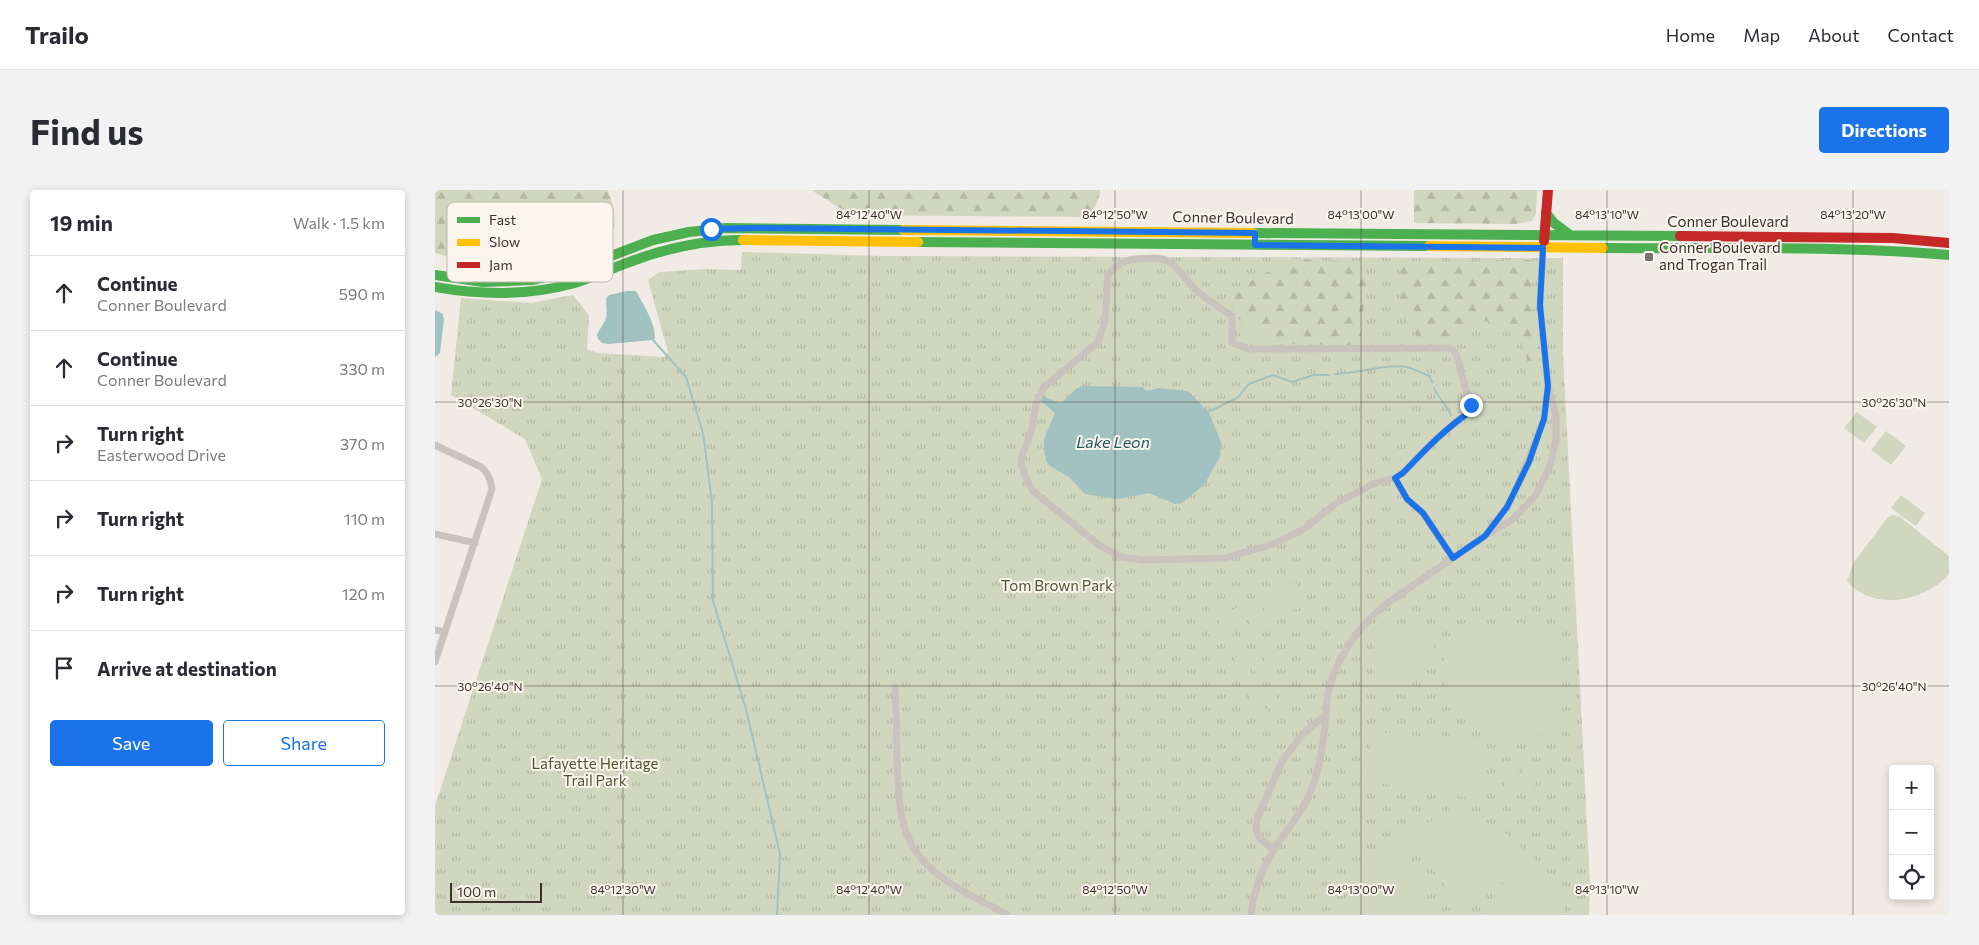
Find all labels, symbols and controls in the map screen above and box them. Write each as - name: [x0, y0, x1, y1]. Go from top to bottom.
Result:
- text: Trailo: [25, 20, 89, 49]
- text: Home: [1666, 24, 1715, 46]
- text: Map: [1743, 24, 1780, 46]
- text: About: [1808, 24, 1860, 46]
- text: Contact: [1888, 24, 1954, 46]
- button: Directions: [1819, 107, 1949, 153]
- text: Find us: [30, 109, 144, 152]
- legend: [447, 202, 613, 282]
- text: 84°12'40"W: [836, 207, 902, 221]
- text: 84°12'50"W: [1082, 207, 1148, 221]
- street label: Conner Boulevard: [1172, 207, 1294, 227]
- text: 84°13'00"W: [1328, 207, 1394, 221]
- text: 84°13'10"W: [1575, 207, 1639, 221]
- text: 84°13'20"W: [1820, 207, 1886, 221]
- text: 19 min: [50, 210, 113, 235]
- text: Fast: [489, 211, 516, 228]
- street label: Conner Boulevard: [1667, 212, 1789, 230]
- text: Walk · 1.5 km: [293, 213, 385, 232]
- route start: [700, 218, 723, 241]
- text: Slow: [489, 233, 520, 250]
- place label: Conner Boulevard and Trogan Trail: [1659, 238, 1781, 273]
- marker: Conner Boulevard and Trogan Trail: [1643, 251, 1655, 263]
- text: Jam: [489, 256, 513, 273]
- text: Continue: [97, 272, 177, 295]
- icon: ahead: [50, 279, 78, 307]
- text: 590 m: [339, 284, 385, 303]
- text: Conner Boulevard: [97, 295, 227, 314]
- text: Continue: [97, 347, 177, 370]
- icon: ahead: [50, 354, 78, 382]
- text: 330 m: [339, 359, 385, 378]
- text: Conner Boulevard: [97, 370, 227, 389]
- route end: [1460, 394, 1483, 417]
- text: 30°26'30"N: [458, 395, 522, 409]
- text: 30°26'30"N: [1862, 395, 1926, 409]
- text: Turn right: [97, 422, 184, 445]
- icon: right: [50, 429, 78, 457]
- water label: Lake Leon: [1076, 432, 1150, 451]
- text: 370 m: [340, 434, 385, 453]
- text: Easterwood Drive: [97, 445, 226, 464]
- icon: right: [50, 504, 78, 532]
- text: Turn right: [97, 507, 184, 530]
- text: 110 m: [344, 509, 385, 528]
- park label: Tom Brown Park: [1001, 576, 1113, 594]
- icon: right: [50, 579, 78, 607]
- text: Turn right: [97, 582, 184, 605]
- text: 120 m: [342, 584, 385, 603]
- icon: arrive: [50, 654, 78, 682]
- text: Arrive at destination: [97, 657, 277, 680]
- text: 30°26'40"N: [457, 679, 523, 693]
- text: 30°26'40"N: [1861, 679, 1927, 693]
- button: Save: [50, 720, 213, 766]
- button: Share: [223, 720, 385, 766]
- park label: Lafayette Heritage Trail Park: [531, 754, 659, 789]
- map controls: [1889, 765, 1934, 900]
- button: +: [1889, 765, 1934, 810]
- button: −: [1889, 810, 1934, 855]
- button: locate: [1889, 855, 1934, 900]
- scale bar: [450, 880, 543, 903]
- text: 84°12'30"W: [590, 882, 656, 896]
- text: 84°12'40"W: [836, 882, 902, 896]
- text: 84°12'50"W: [1082, 882, 1148, 896]
- text: 84°13'00"W: [1328, 882, 1394, 896]
- text: 84°13'10"W: [1575, 882, 1639, 896]
- text: 100 m: [457, 883, 496, 900]

